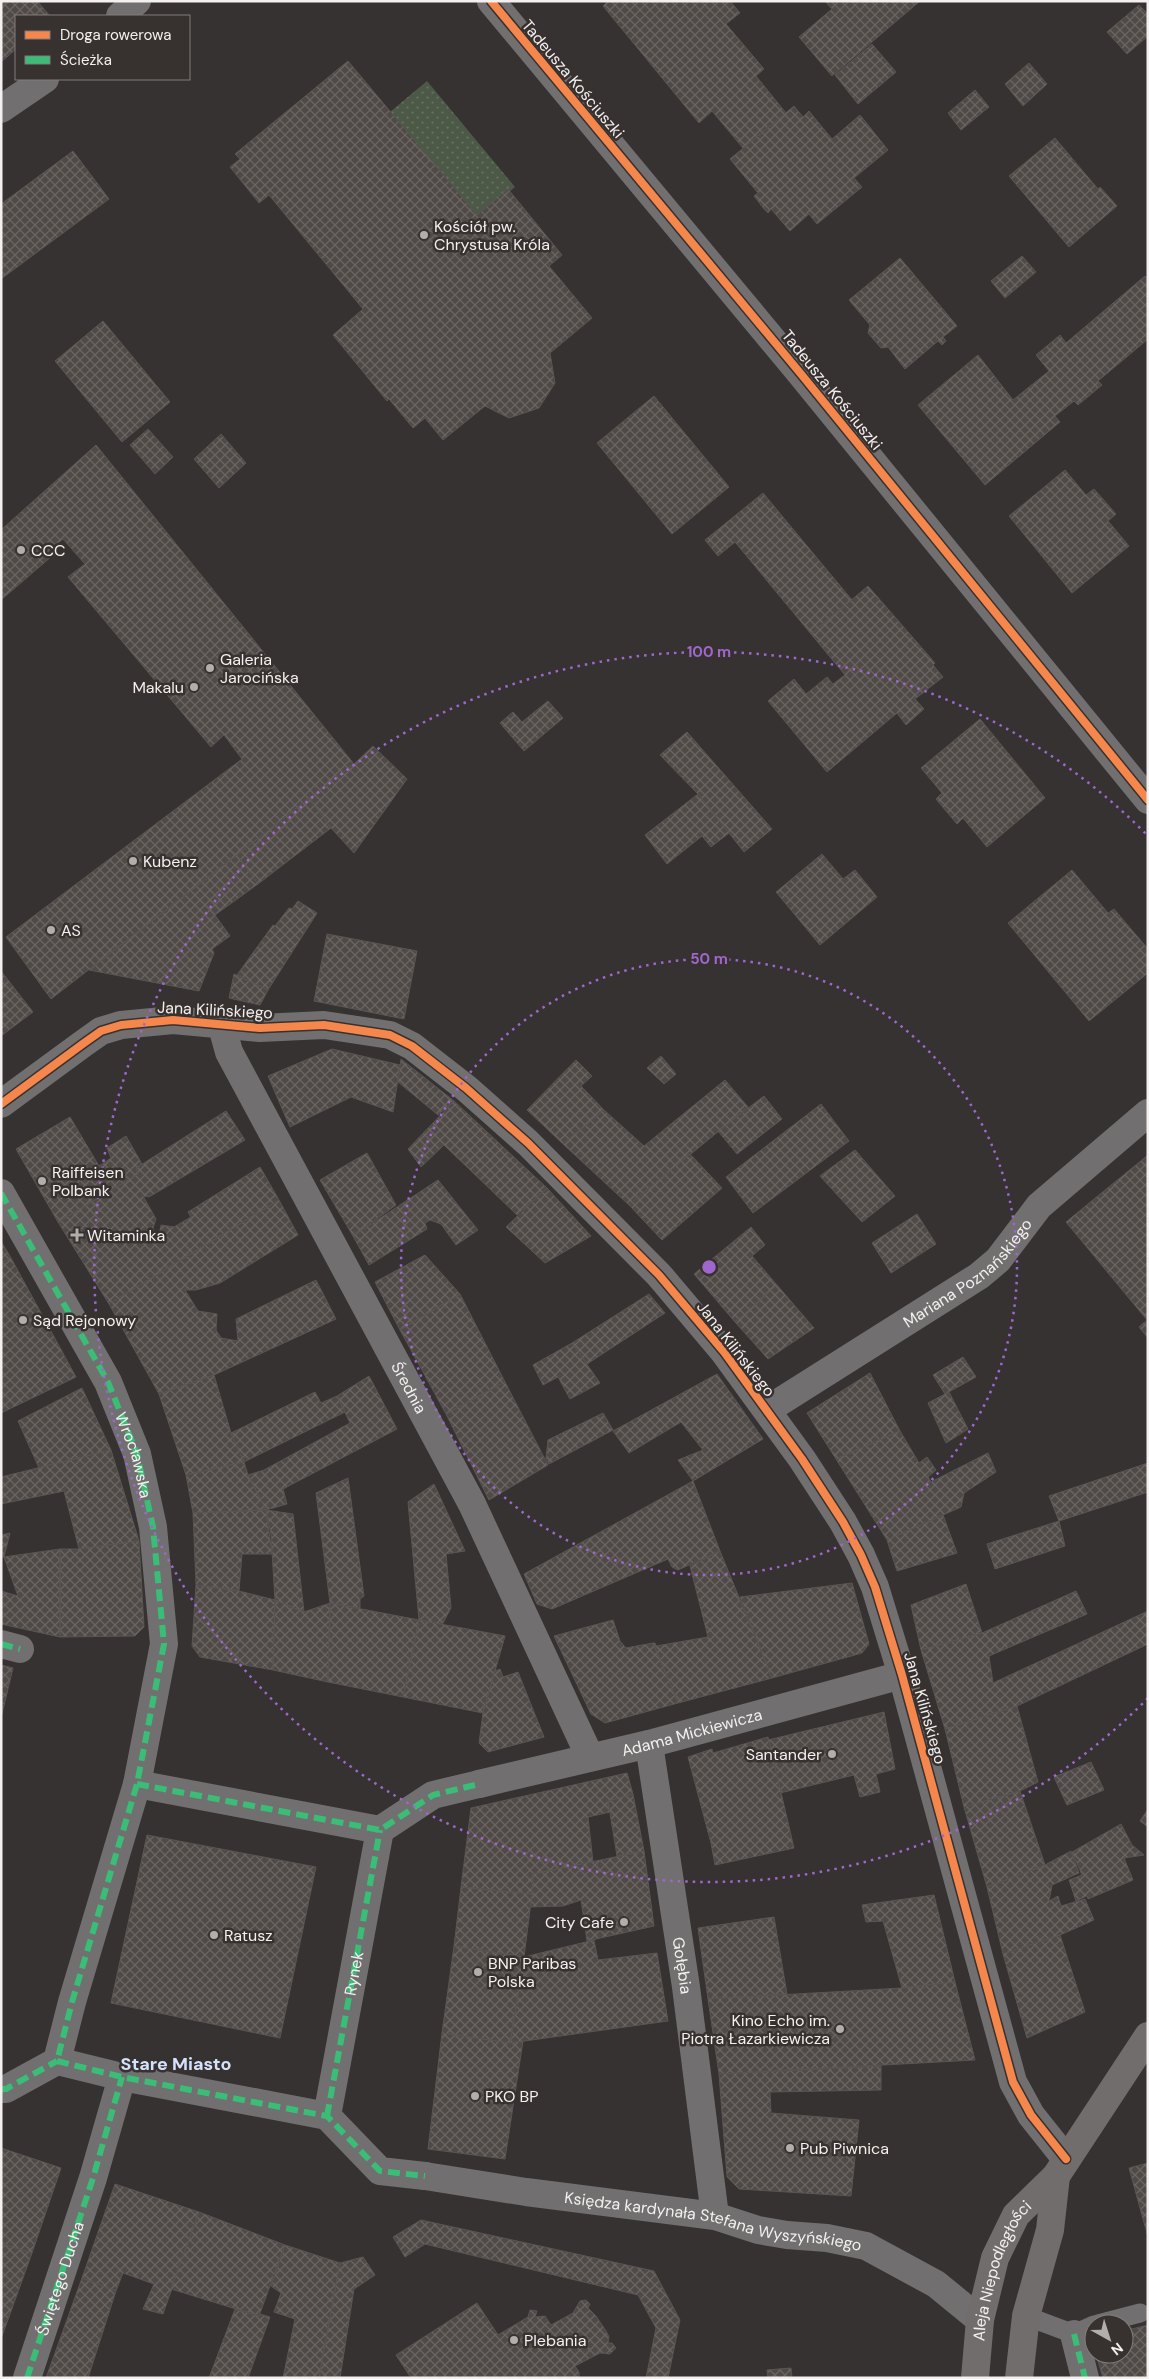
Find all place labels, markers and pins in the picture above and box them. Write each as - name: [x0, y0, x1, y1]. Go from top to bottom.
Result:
- place label: Kościół pw. Chrystusa Króla: [434, 216, 550, 255]
- marker: Kościół pw. Chrystusa Króla: [418, 229, 430, 241]
- place label: CCC: [31, 540, 65, 561]
- marker: CCC: [15, 544, 27, 556]
- place label: Galeria Jarocińska: [220, 649, 299, 688]
- marker: Galeria Jarocińska: [204, 662, 216, 674]
- place label: Makalu: [132, 677, 184, 698]
- marker: Makalu: [188, 681, 200, 693]
- place label: Kubenz: [143, 851, 197, 872]
- marker: Kubenz: [127, 855, 139, 867]
- place label: AS: [61, 920, 81, 941]
- marker: AS: [45, 924, 57, 936]
- place label: Raiffeisen Polbank: [52, 1162, 124, 1201]
- marker: Raiffeisen Polbank: [36, 1175, 48, 1187]
- place label: Witaminka: [87, 1225, 165, 1246]
- marker: Witaminka: [71, 1229, 83, 1241]
- centre of rings: [700, 1258, 718, 1276]
- place label: Sąd Rejonowy: [33, 1310, 136, 1331]
- marker: Sąd Rejonowy: [17, 1314, 29, 1326]
- place label: Santander: [746, 1744, 822, 1765]
- marker: Santander: [826, 1748, 838, 1760]
- place label: City Cafe: [545, 1912, 614, 1933]
- marker: City Cafe: [618, 1916, 630, 1928]
- place label: Ratusz: [224, 1925, 273, 1946]
- marker: Ratusz: [208, 1929, 220, 1941]
- place label: BNP Paribas Polska: [488, 1953, 576, 1992]
- marker: BNP Paribas Polska: [472, 1966, 484, 1978]
- place label: Kino Echo im. Piotra Łazarkiewicza: [681, 2010, 830, 2049]
- marker: Kino Echo im. Piotra Łazarkiewicza: [834, 2023, 846, 2035]
- place label: PKO BP: [485, 2086, 539, 2107]
- marker: PKO BP: [469, 2090, 481, 2102]
- place label: Pub Piwnica: [800, 2138, 889, 2159]
- marker: Pub Piwnica: [784, 2142, 796, 2154]
- place label: Plebania: [524, 2330, 586, 2351]
- marker: Plebania: [508, 2334, 520, 2346]

